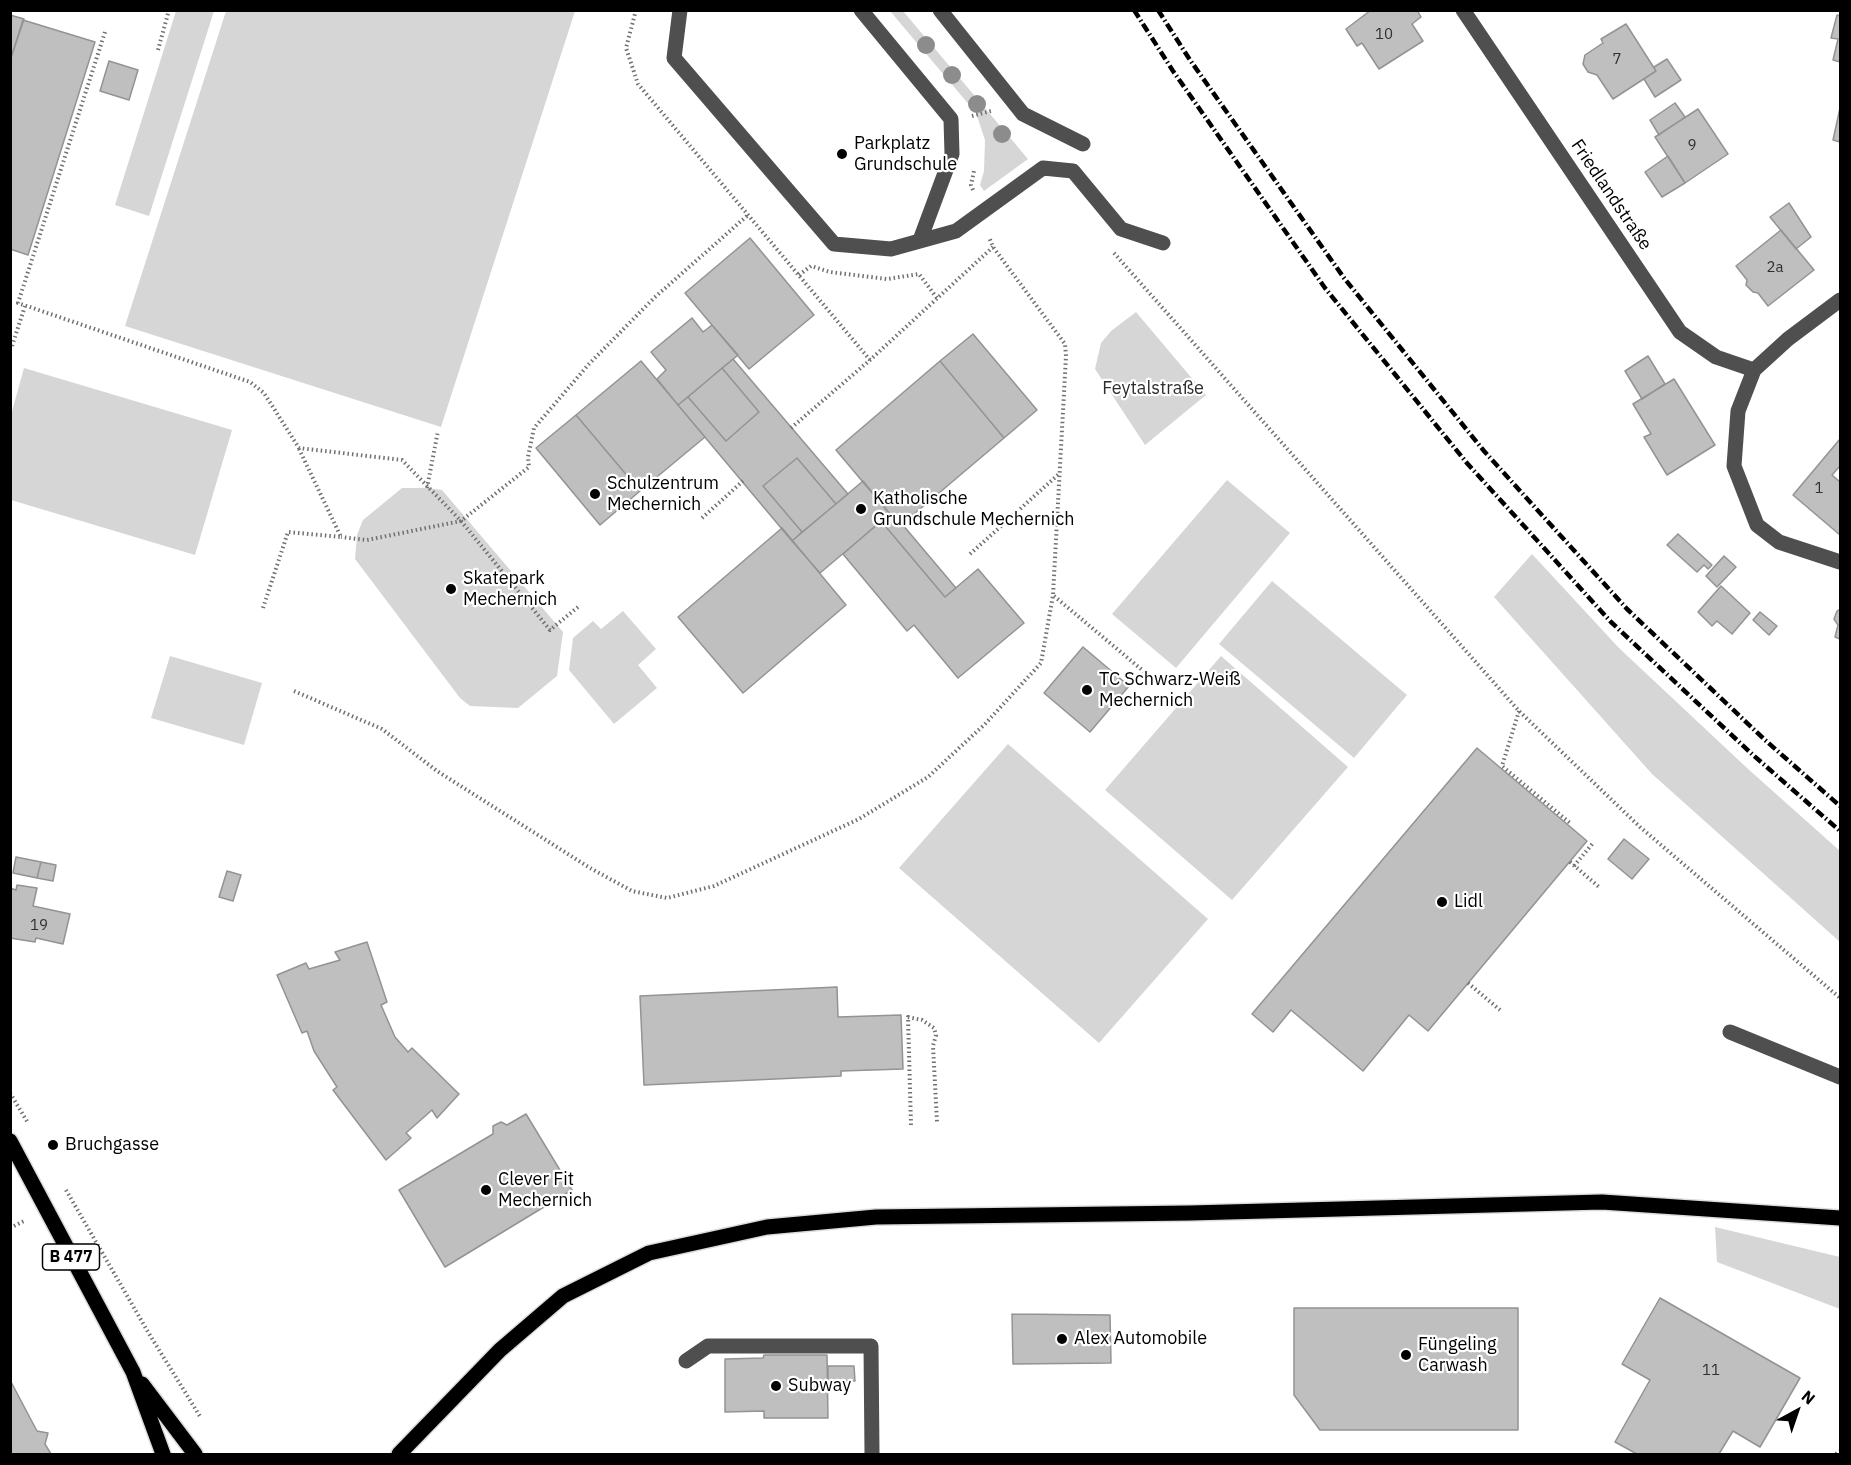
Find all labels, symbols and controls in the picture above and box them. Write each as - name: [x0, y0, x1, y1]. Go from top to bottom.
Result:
- house number: 10: [1375, 26, 1393, 44]
- house number: 7: [1613, 51, 1621, 69]
- place label: Parkplatz Grundschule: [854, 133, 957, 176]
- street label: Friedlandstraße: [1566, 136, 1656, 254]
- house number: 9: [1688, 137, 1696, 155]
- marker: Parkplatz Grundschule: [835, 147, 849, 161]
- house number: 2a: [1766, 259, 1784, 277]
- park label: Feytalstraße: [1102, 378, 1204, 400]
- place label: Schulzentrum Mechernich: [607, 473, 719, 516]
- house number: 1: [1815, 480, 1823, 498]
- marker: Schulzentrum Mechernich: [588, 487, 602, 501]
- place label: Katholische Grundschule Mechernich: [873, 488, 1075, 530]
- marker: Katholische Grundschule Mechernich: [854, 502, 868, 516]
- place label: Skatepark Mechernich: [463, 568, 557, 610]
- marker: Skatepark Mechernich: [444, 582, 458, 596]
- place label: TC Schwarz-Weiß Mechernich: [1099, 669, 1241, 712]
- marker: TC Schwarz-Weiß Mechernich: [1080, 683, 1094, 697]
- place label: Lidl: [1454, 891, 1483, 913]
- marker: Lidl: [1435, 895, 1449, 909]
- house number: 19: [30, 917, 48, 935]
- place label: Bruchgasse: [65, 1134, 159, 1156]
- marker: Bruchgasse: [46, 1138, 60, 1152]
- place label: Clever Fit Mechernich: [498, 1169, 592, 1212]
- marker: Clever Fit Mechernich: [479, 1183, 493, 1197]
- road number: B 477: [42, 1244, 100, 1270]
- place label: Alex Automobile: [1074, 1328, 1207, 1350]
- marker: Alex Automobile: [1055, 1332, 1069, 1346]
- place label: Füngeling Carwash: [1418, 1334, 1496, 1376]
- marker: Füngeling Carwash: [1399, 1348, 1413, 1362]
- house number: 11: [1702, 1362, 1720, 1380]
- place label: Subway: [788, 1375, 851, 1397]
- marker: Subway: [769, 1379, 783, 1393]
- north arrow: [1767, 1381, 1827, 1441]
- text: N: [1798, 1386, 1819, 1409]

